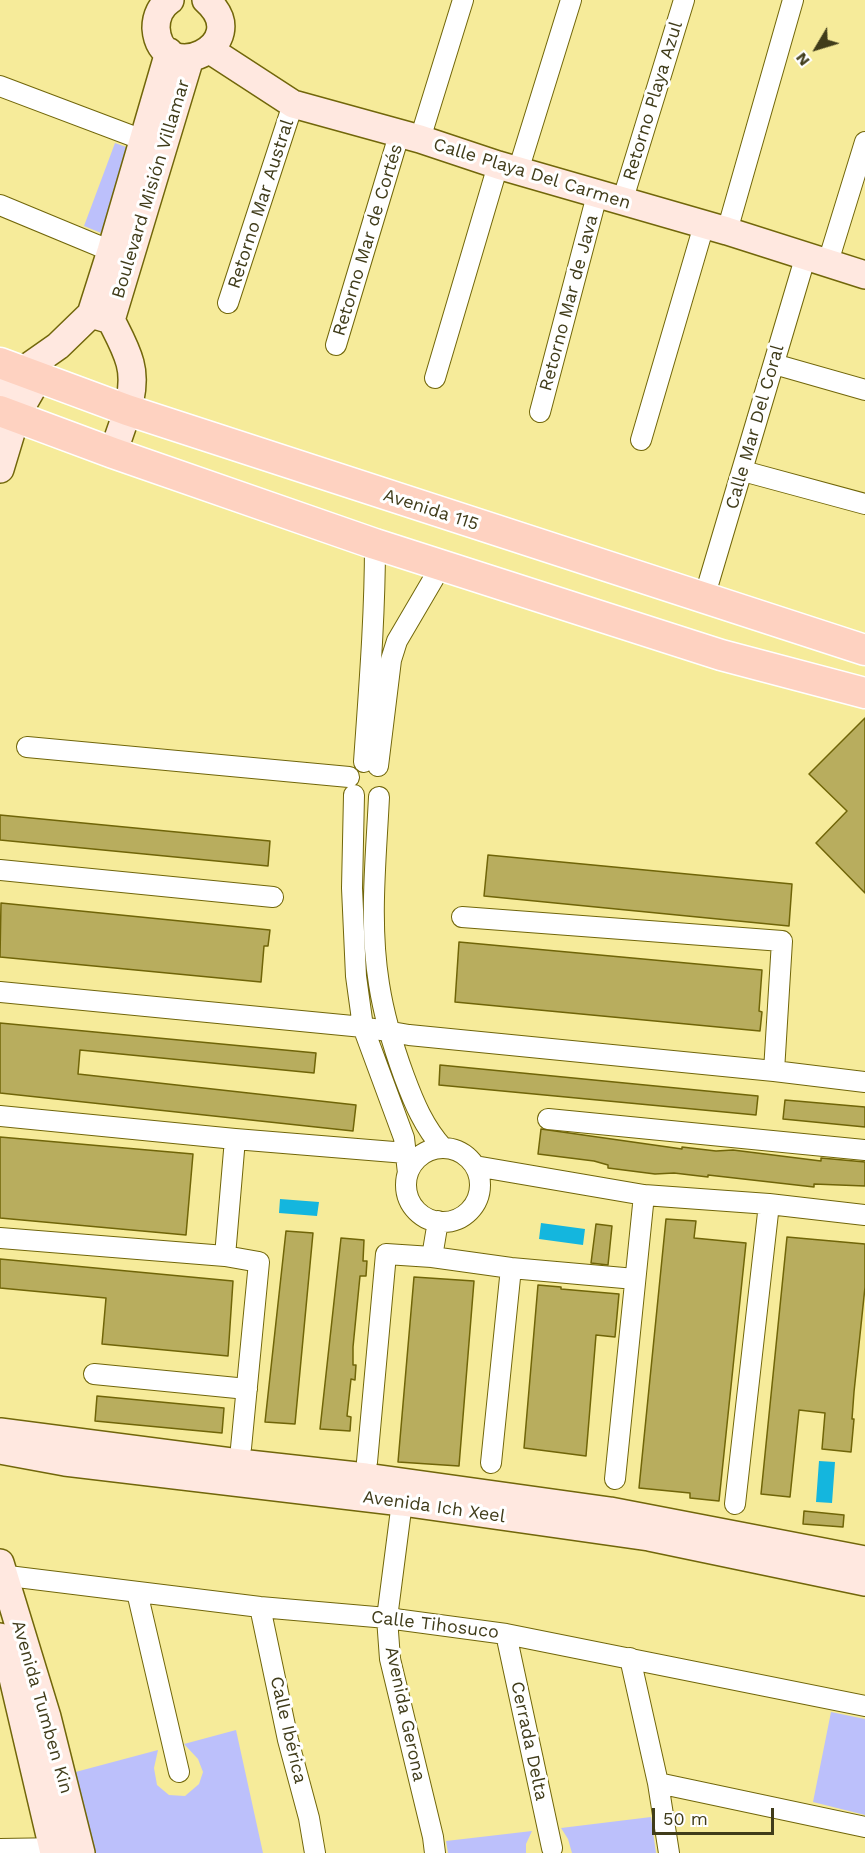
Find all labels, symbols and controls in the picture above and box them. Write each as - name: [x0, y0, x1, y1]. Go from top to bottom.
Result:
- north arrow: [787, 18, 847, 78]
- street label: Retorno Playa Azul: [619, 19, 687, 183]
- text: N: [791, 49, 814, 70]
- street label: Boulevard Misión Villamar: [107, 77, 195, 301]
- street label: Retorno Mar Austral: [223, 116, 299, 292]
- street label: Calle Playa Del Carmen: [431, 134, 633, 214]
- street label: Retorno Mar de Cortés: [328, 141, 408, 339]
- street label: Retorno Mar de Java: [535, 213, 603, 393]
- street label: Calle Mar Del Coral: [721, 342, 789, 512]
- street label: Avenida 115: [381, 484, 481, 536]
- street label: Avenida Ich Xeel: [361, 1486, 507, 1528]
- street label: Calle Tihosuco: [370, 1606, 500, 1644]
- street label: Avenida Tumben Kin: [7, 1618, 77, 1796]
- street label: Avenida Gerona: [380, 1645, 430, 1783]
- street label: Calle Ibérica: [265, 1674, 311, 1786]
- street label: Cerrada Delta: [506, 1679, 552, 1803]
- scale bar: [655, 1796, 776, 1834]
- text: 50 m: [663, 1808, 708, 1829]

